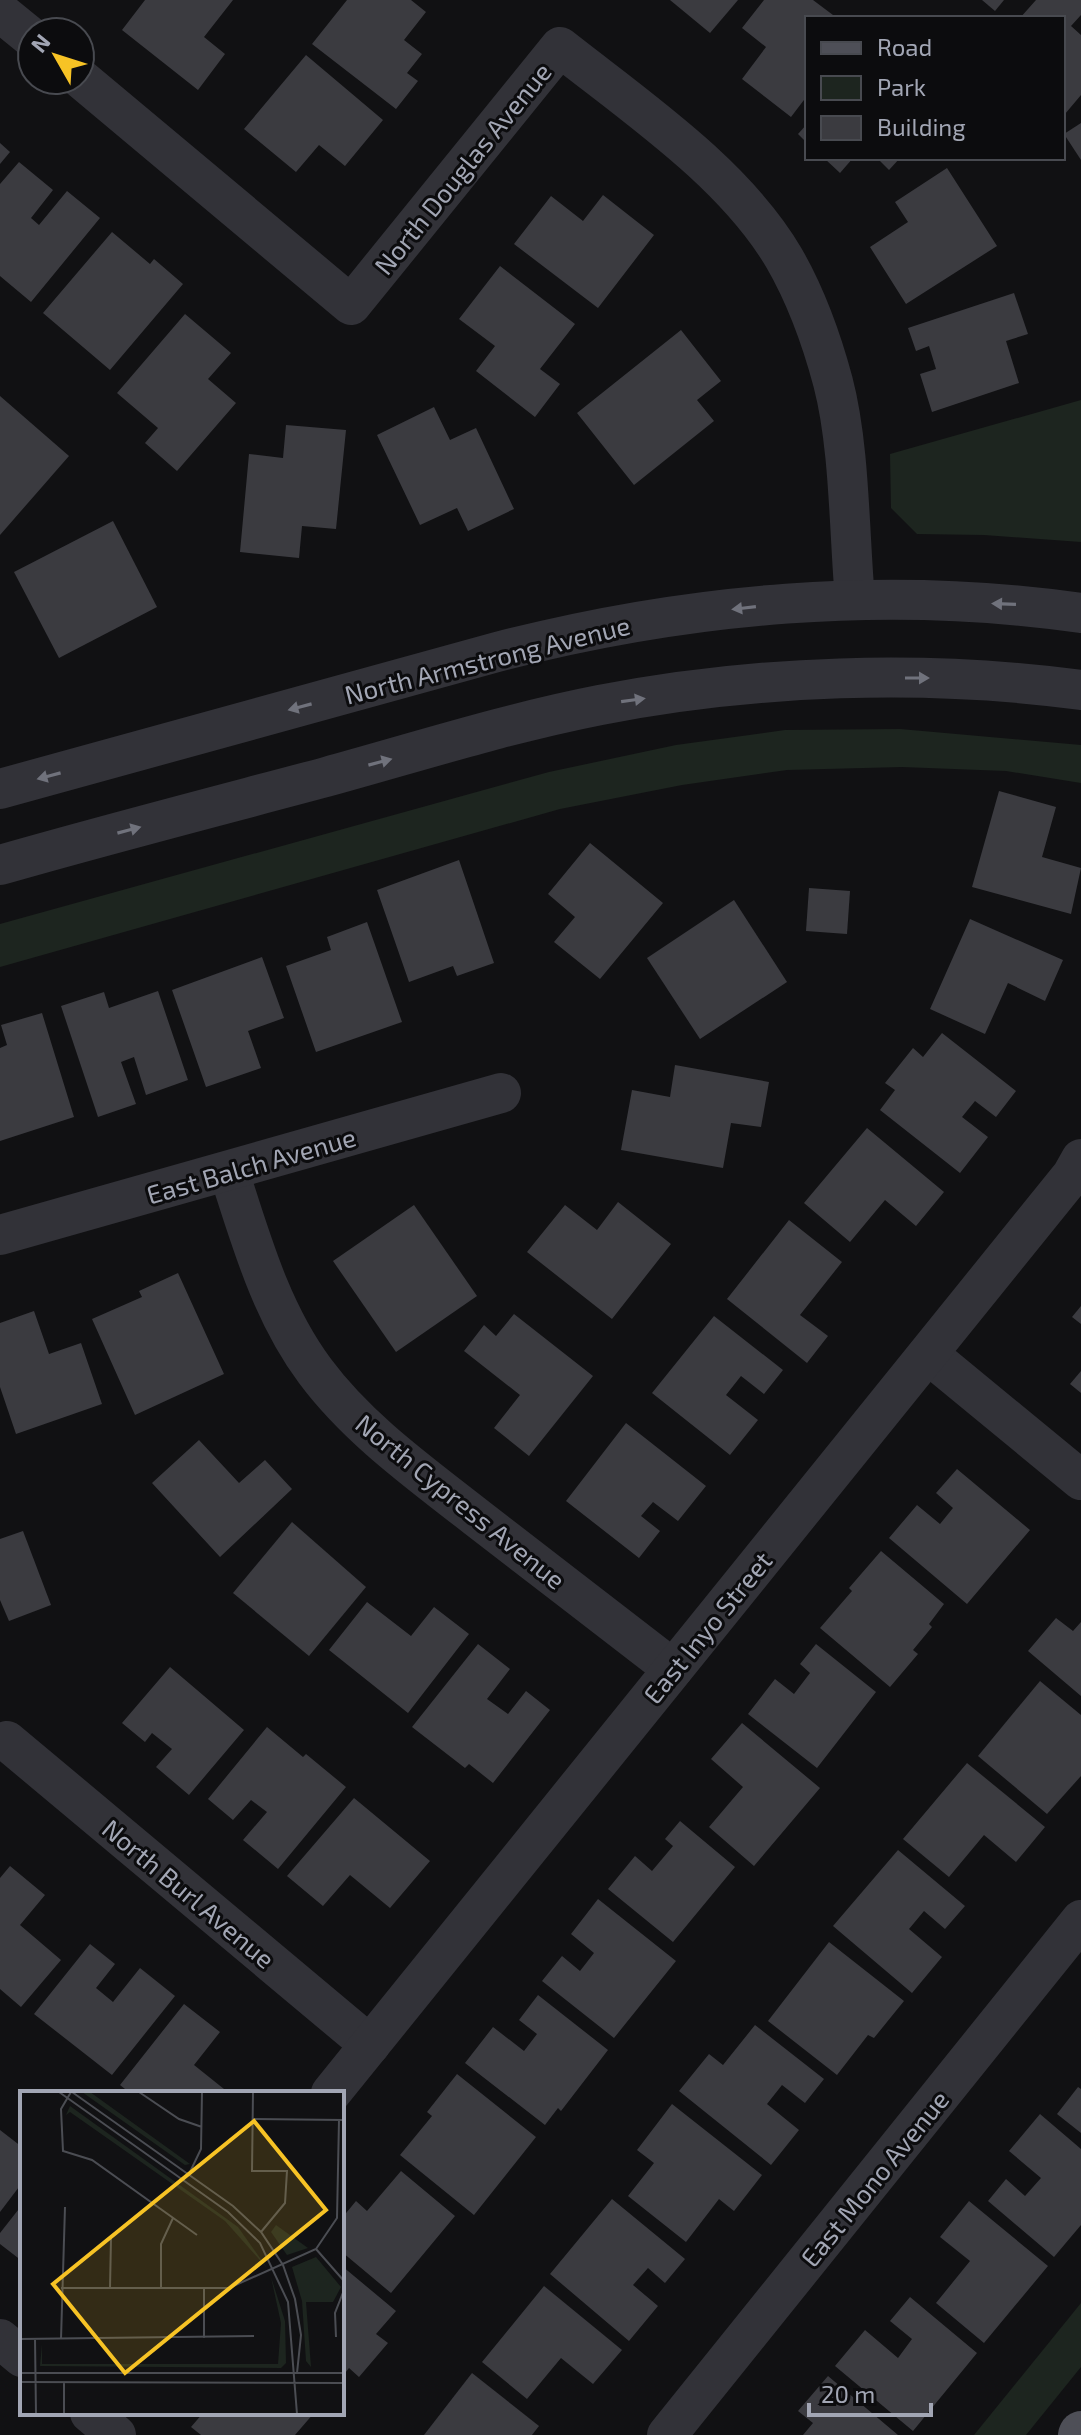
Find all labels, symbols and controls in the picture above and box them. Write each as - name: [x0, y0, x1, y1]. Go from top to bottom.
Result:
- north arrow: [16, 16, 96, 96]
- legend: [805, 16, 1065, 160]
- text: N: [25, 28, 55, 57]
- text: Road: [877, 32, 932, 61]
- street label: North Douglas Avenue: [367, 56, 557, 280]
- text: Park: [877, 72, 926, 101]
- text: Building: [877, 112, 966, 141]
- one-way arrow: [991, 597, 1016, 610]
- one-way arrow: [731, 602, 756, 615]
- street label: North Armstrong Avenue: [341, 609, 633, 709]
- one-way arrow: [905, 672, 930, 684]
- one-way arrow: [620, 693, 645, 706]
- one-way arrow: [287, 701, 312, 713]
- one-way arrow: [369, 755, 393, 768]
- one-way arrow: [37, 770, 62, 782]
- one-way arrow: [117, 823, 142, 835]
- street label: East Balch Avenue: [143, 1120, 359, 1210]
- street label: North Cypress Avenue: [350, 1407, 572, 1595]
- street label: East Inyo Street: [636, 1545, 778, 1709]
- street label: North Burl Avenue: [97, 1812, 281, 1974]
- street label: East Mono Avenue: [794, 2084, 954, 2272]
- inset map: [20, 2091, 344, 2415]
- scale bar: [809, 2367, 931, 2417]
- text: 20 m: [821, 2379, 875, 2408]

